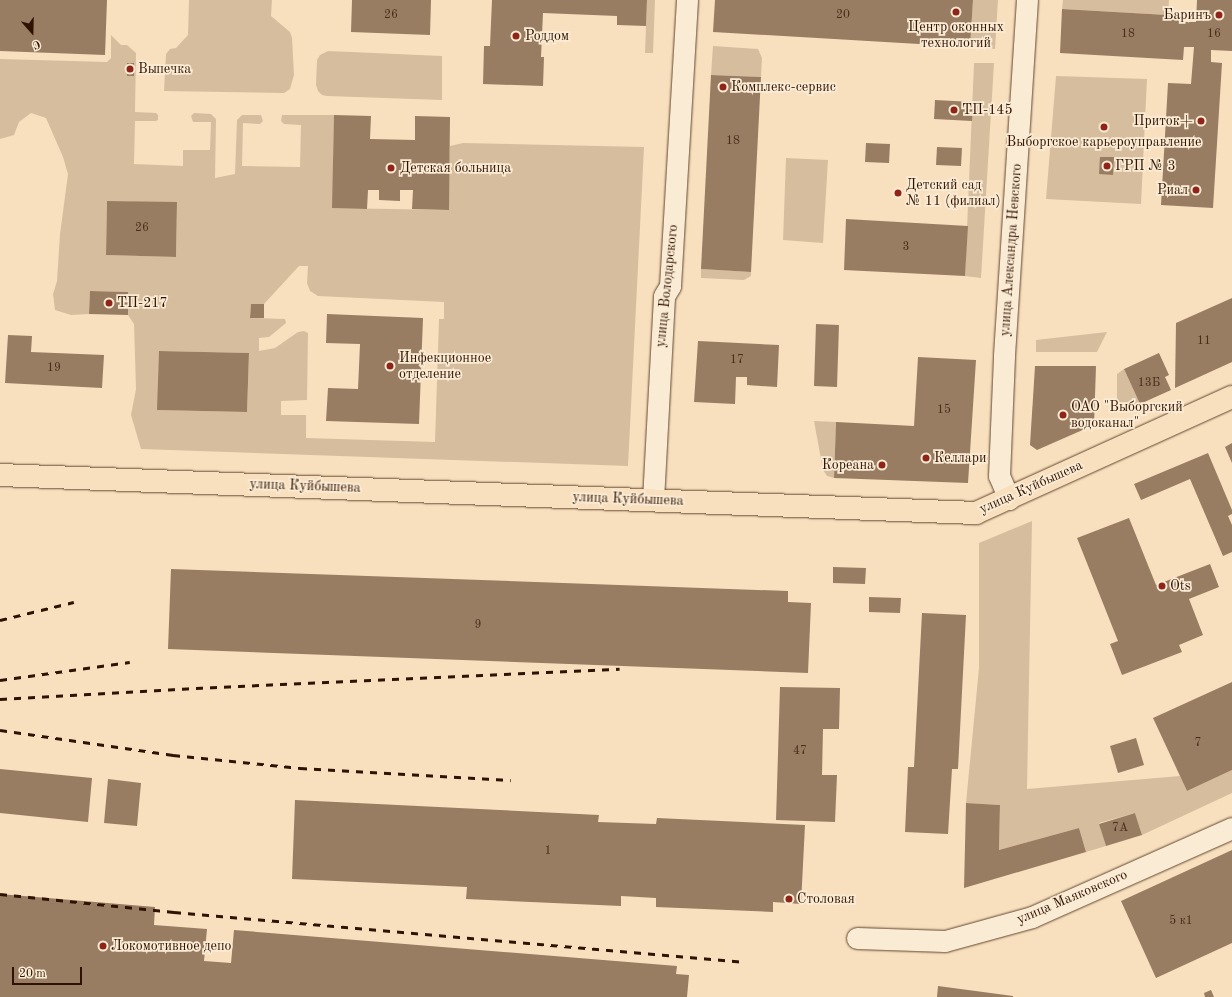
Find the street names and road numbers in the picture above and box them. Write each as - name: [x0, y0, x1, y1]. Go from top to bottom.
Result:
- street label: улица Александра Невского: [997, 163, 1025, 337]
- street label: улица Володарского: [652, 224, 682, 348]
- street label: улица Куйбышева: [977, 457, 1085, 517]
- street label: улица Куйбышева: [249, 476, 361, 496]
- street label: улица Куйбышева: [572, 489, 684, 509]
- street label: улица Маяковского: [1014, 866, 1130, 928]

